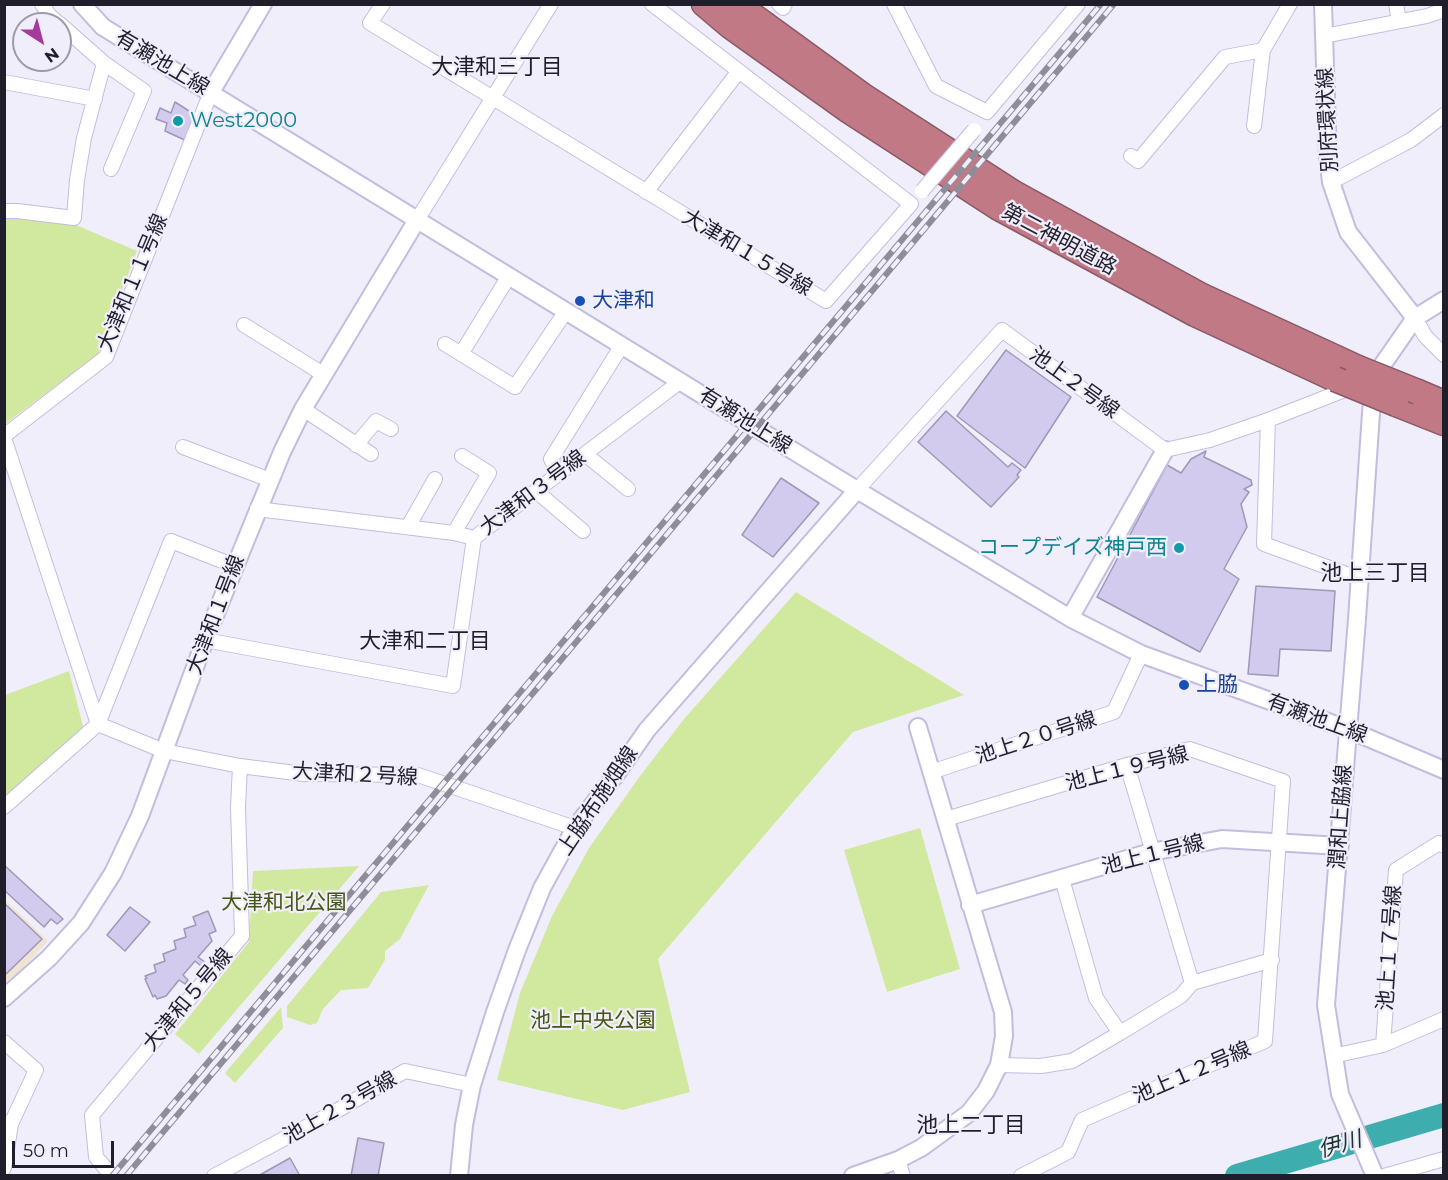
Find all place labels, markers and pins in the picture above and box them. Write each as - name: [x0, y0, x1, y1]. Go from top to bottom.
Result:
- place label: West2000: [190, 108, 297, 134]
- marker: West2000: [171, 114, 185, 128]
- place label: 大津和: [592, 288, 655, 314]
- marker: 大津和: [573, 294, 587, 308]
- place label: コープデイズ神戸西: [978, 535, 1167, 561]
- marker: コープデイズ神戸西: [1172, 541, 1186, 555]
- place label: 上脇: [1196, 672, 1238, 698]
- marker: 上脇: [1177, 678, 1191, 692]

